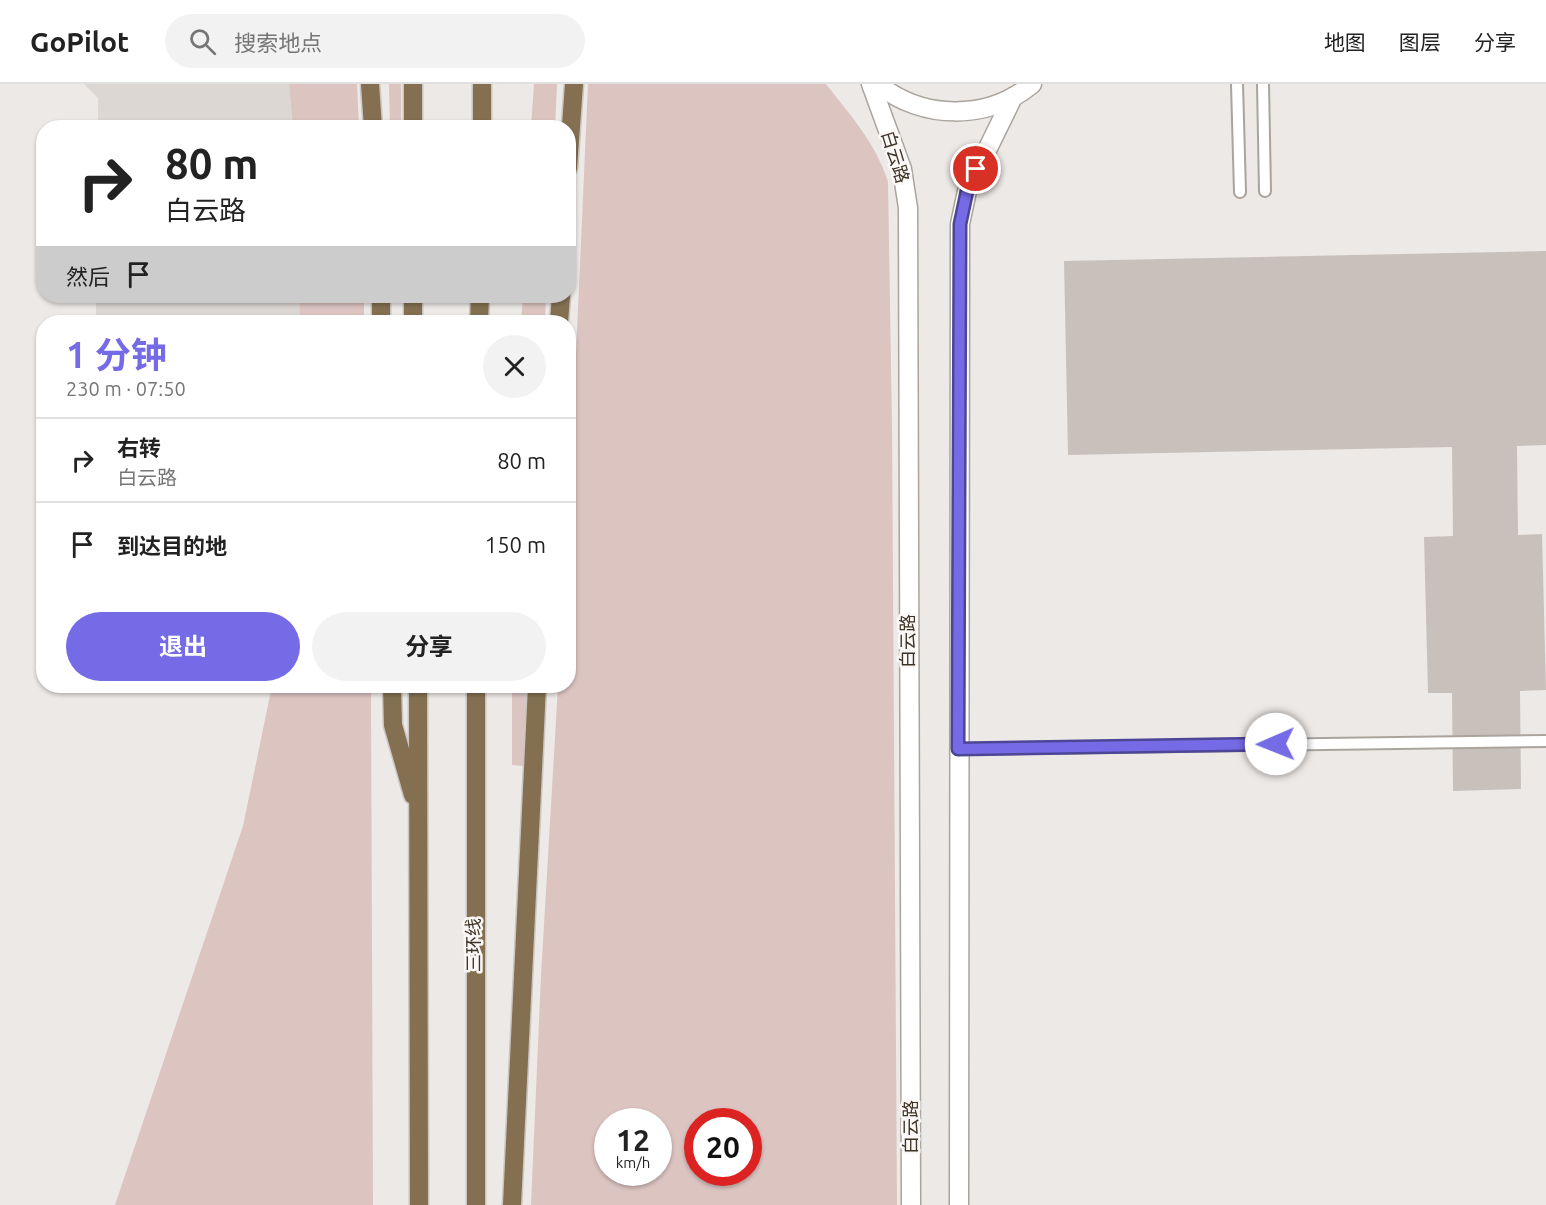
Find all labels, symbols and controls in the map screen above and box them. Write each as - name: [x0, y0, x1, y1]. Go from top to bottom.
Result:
- search box: [165, 14, 585, 68]
- icon: search: [186, 25, 219, 58]
- text: GoPilot: [30, 26, 129, 57]
- text: 搜索地点: [234, 30, 322, 55]
- text: 地图: [1324, 30, 1366, 54]
- text: 图层: [1399, 30, 1441, 54]
- text: 分享: [1474, 30, 1516, 54]
- street label: 白云路: [878, 128, 913, 185]
- text: 80 m: [165, 140, 259, 187]
- pin: [950, 143, 1001, 194]
- icon: right: [66, 144, 144, 222]
- icon: arrive: [959, 152, 992, 185]
- text: 白云路: [165, 195, 246, 225]
- icon: arrive: [122, 258, 155, 291]
- text: 然后: [66, 264, 110, 289]
- text: 1 分钟: [66, 334, 167, 375]
- button: close: [483, 335, 546, 398]
- text: 230 m · 07:50: [66, 377, 186, 400]
- text: 右转: [117, 435, 161, 460]
- icon: right: [66, 444, 99, 477]
- text: 80 m: [497, 448, 546, 473]
- text: 白云路: [117, 466, 177, 489]
- icon: arrive: [66, 528, 99, 561]
- text: 150 m: [485, 532, 546, 557]
- text: 到达目的地: [117, 533, 227, 558]
- button: 退出: [66, 612, 300, 681]
- button: 分享: [312, 612, 546, 681]
- street label: 白云路: [897, 614, 917, 668]
- position arrow: [1244, 712, 1308, 776]
- street label: 三环线: [463, 918, 483, 972]
- street label: 白云路: [900, 1100, 920, 1154]
- speed limit sign: 20: [684, 1108, 762, 1186]
- text: 12: [616, 1123, 650, 1157]
- text: km/h: [616, 1154, 650, 1171]

